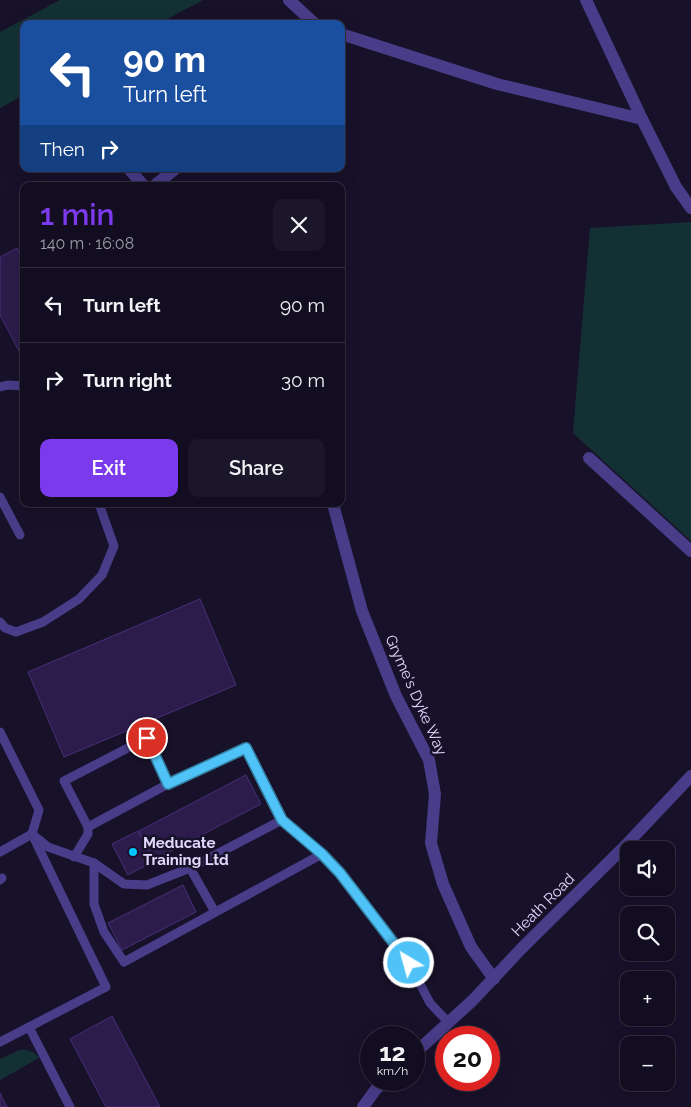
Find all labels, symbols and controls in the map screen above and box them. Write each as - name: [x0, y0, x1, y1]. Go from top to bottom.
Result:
- text: 90 m: [123, 39, 206, 80]
- icon: left: [40, 40, 105, 105]
- text: Turn left: [123, 81, 207, 107]
- icon: right: [95, 135, 123, 163]
- text: Then: [40, 138, 85, 160]
- text: 1 min: [40, 197, 115, 232]
- button: close: [273, 199, 325, 251]
- text: 140 m · 16:08: [40, 234, 134, 253]
- icon: left: [40, 291, 68, 319]
- text: Turn left: [83, 294, 160, 316]
- text: 90 m: [280, 294, 325, 316]
- icon: right: [40, 366, 68, 394]
- text: Turn right: [83, 369, 172, 391]
- text: 30 m: [281, 369, 325, 391]
- button: Exit: [40, 439, 178, 497]
- button: Share: [188, 439, 325, 497]
- street label: Gryme's Dyke Way: [381, 632, 451, 758]
- pin: [126, 717, 168, 759]
- icon: arrive: [133, 724, 161, 752]
- place label: Meducate Training Ltd: [143, 834, 229, 869]
- map controls: [620, 841, 675, 1091]
- button: sound: [620, 841, 675, 896]
- marker: Meducate Training Ltd: [127, 846, 139, 858]
- street label: Heath Road: [508, 870, 578, 940]
- button: search: [620, 906, 675, 961]
- position arrow: [382, 936, 434, 988]
- button: +: [620, 971, 675, 1026]
- speed limit sign: 20: [435, 1026, 500, 1091]
- button: −: [620, 1036, 675, 1091]
- text: 12: [379, 1037, 406, 1067]
- text: km/h: [377, 1064, 408, 1078]

